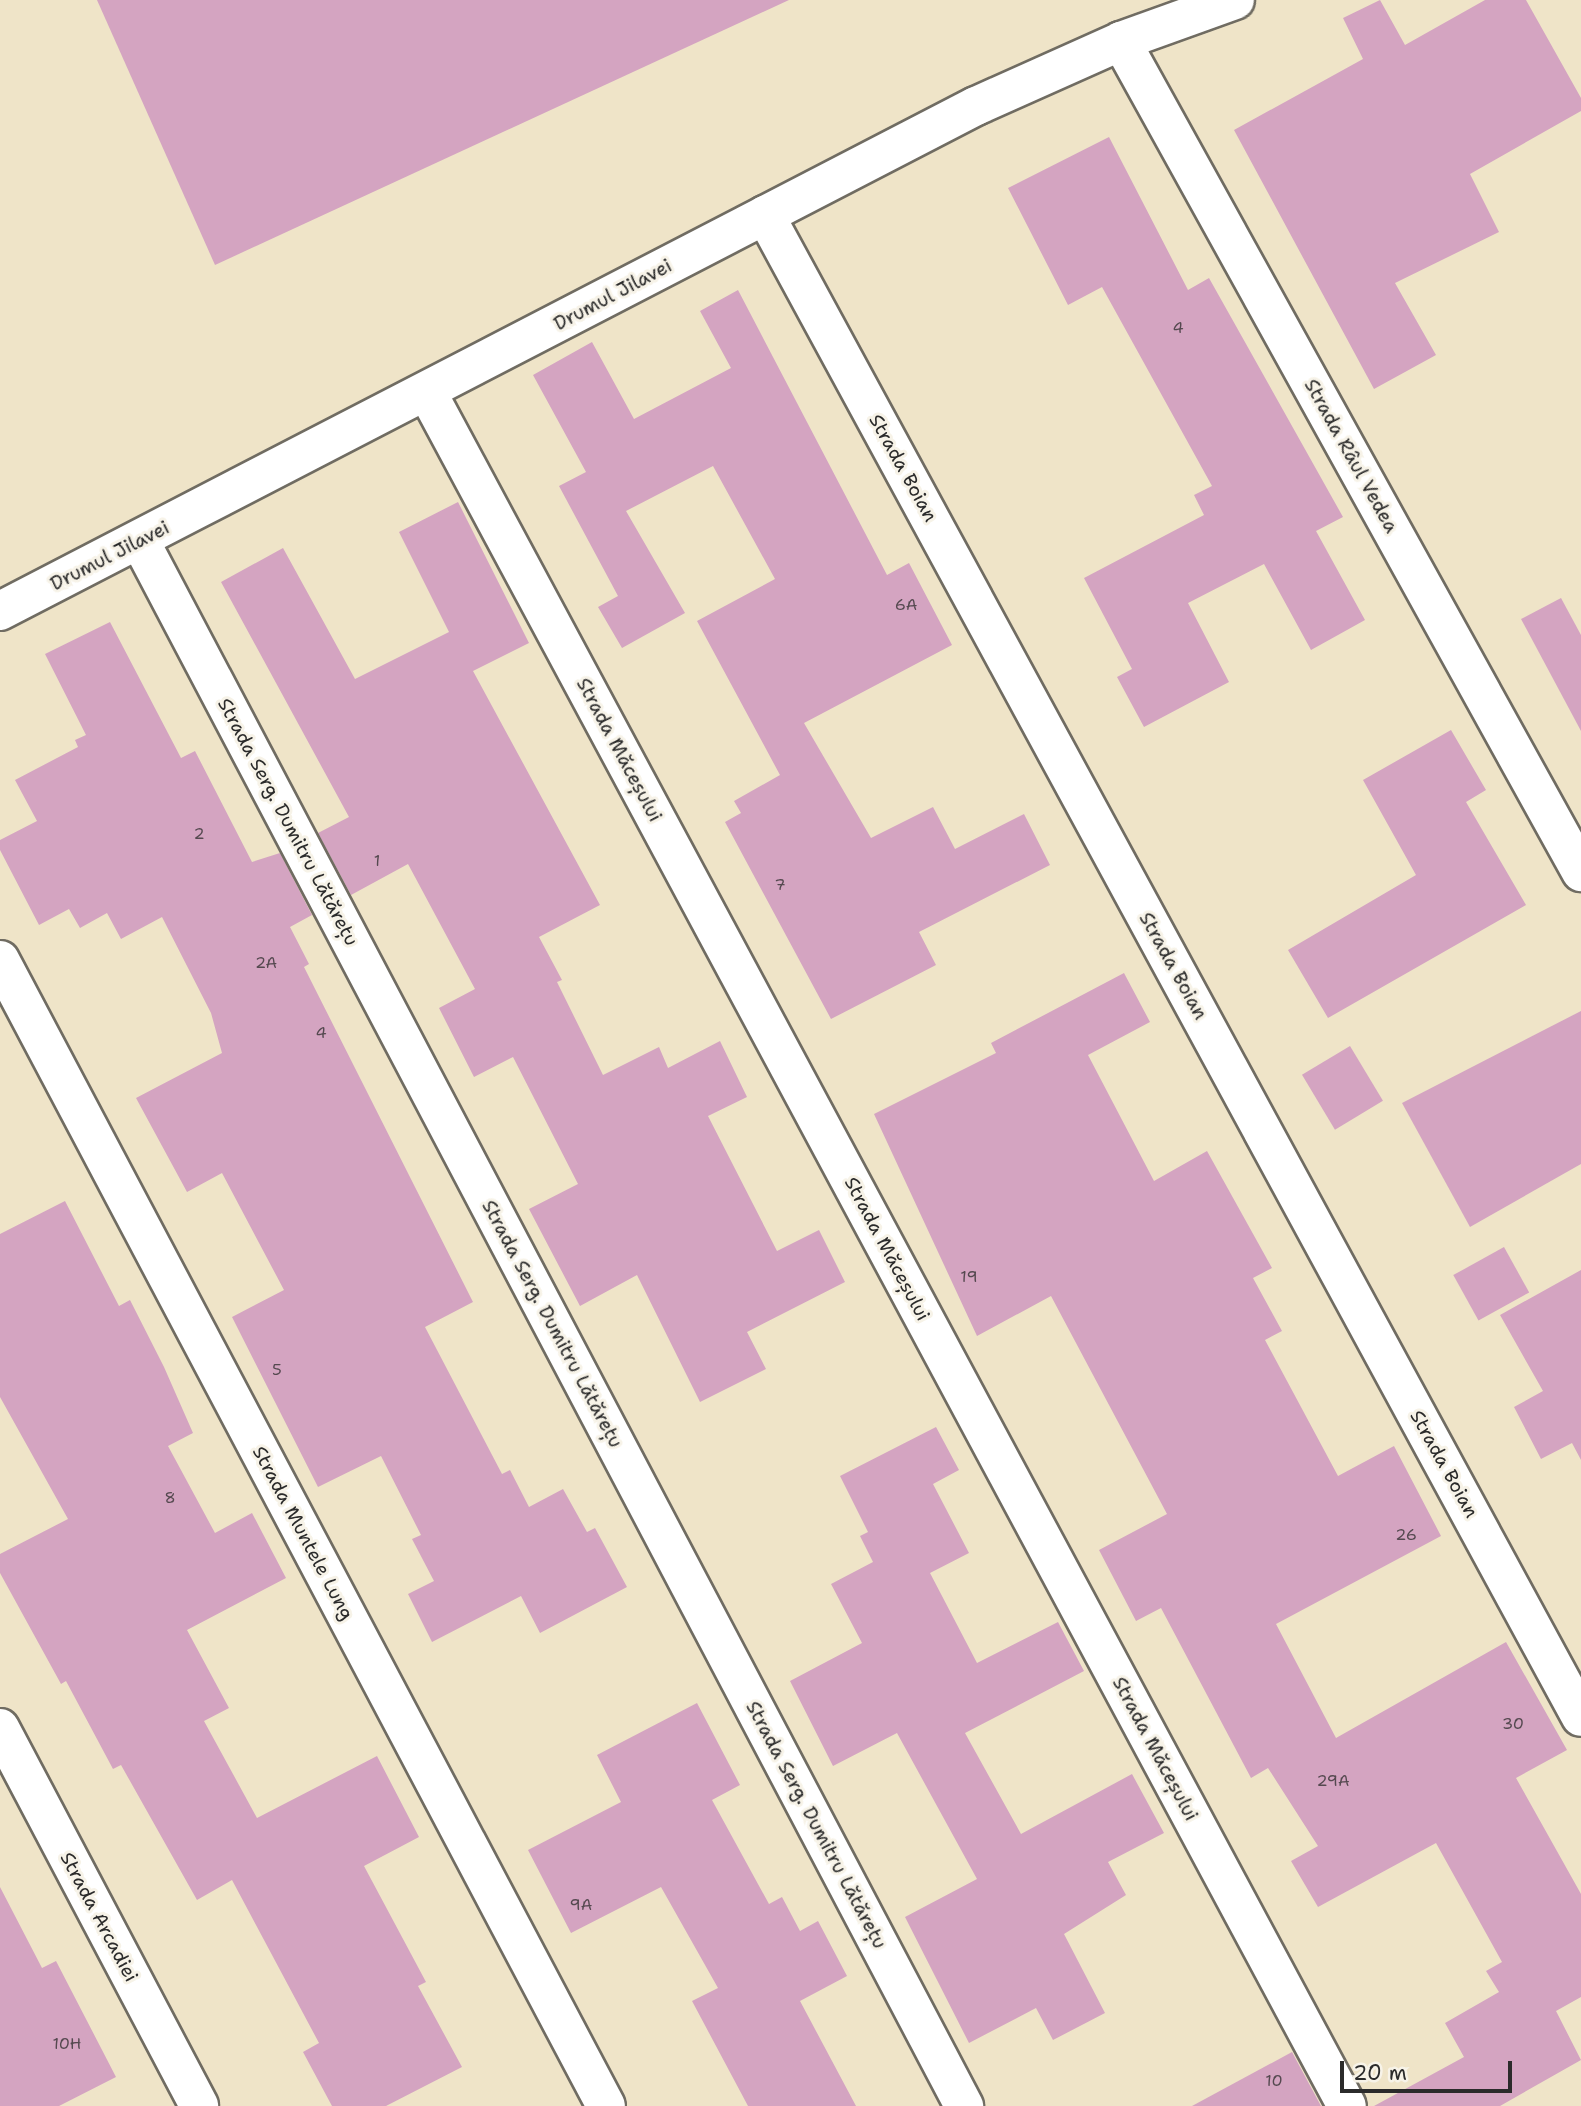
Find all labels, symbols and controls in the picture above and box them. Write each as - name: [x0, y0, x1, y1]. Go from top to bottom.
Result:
- street label: Drumul Jilavei: [550, 254, 676, 336]
- house number: 4: [1172, 318, 1184, 338]
- street label: Strada Râul Vedea: [1299, 375, 1403, 537]
- street label: Strada Boian: [864, 410, 942, 526]
- street label: Drumul Jilavei: [47, 516, 173, 596]
- house number: 6A: [895, 595, 917, 615]
- street label: Strada Măceșului: [571, 674, 667, 826]
- street label: Strada Serg. Dumitru Lătărețu: [213, 694, 363, 950]
- house number: 2: [193, 824, 205, 844]
- house number: 1: [374, 851, 380, 871]
- house number: 7: [774, 875, 786, 895]
- street label: Strada Boian: [1134, 908, 1212, 1024]
- house number: 2A: [255, 953, 277, 973]
- house number: 4: [315, 1023, 327, 1043]
- street label: Strada Măceșului: [839, 1173, 935, 1325]
- street label: Strada Serg. Dumitru Lătărețu: [477, 1196, 627, 1452]
- house number: 19: [960, 1267, 978, 1287]
- house number: 5: [272, 1360, 282, 1380]
- street label: Strada Boian: [1405, 1406, 1483, 1522]
- street label: Strada Muntele Lung: [248, 1442, 358, 1624]
- house number: 8: [164, 1488, 176, 1508]
- house number: 26: [1395, 1525, 1417, 1545]
- street label: Strada Măceșului: [1107, 1673, 1203, 1825]
- street label: Strada Serg. Dumitru Lătărețu: [741, 1697, 891, 1953]
- house number: 30: [1502, 1714, 1524, 1734]
- house number: 29A: [1316, 1771, 1350, 1791]
- street label: Strada Arcadiei: [55, 1848, 143, 1986]
- house number: 9A: [570, 1895, 592, 1915]
- house number: 10H: [52, 2034, 82, 2054]
- scale bar: [1343, 2046, 1514, 2090]
- text: 20 m: [1353, 2059, 1407, 2087]
- house number: 10: [1265, 2071, 1283, 2091]

